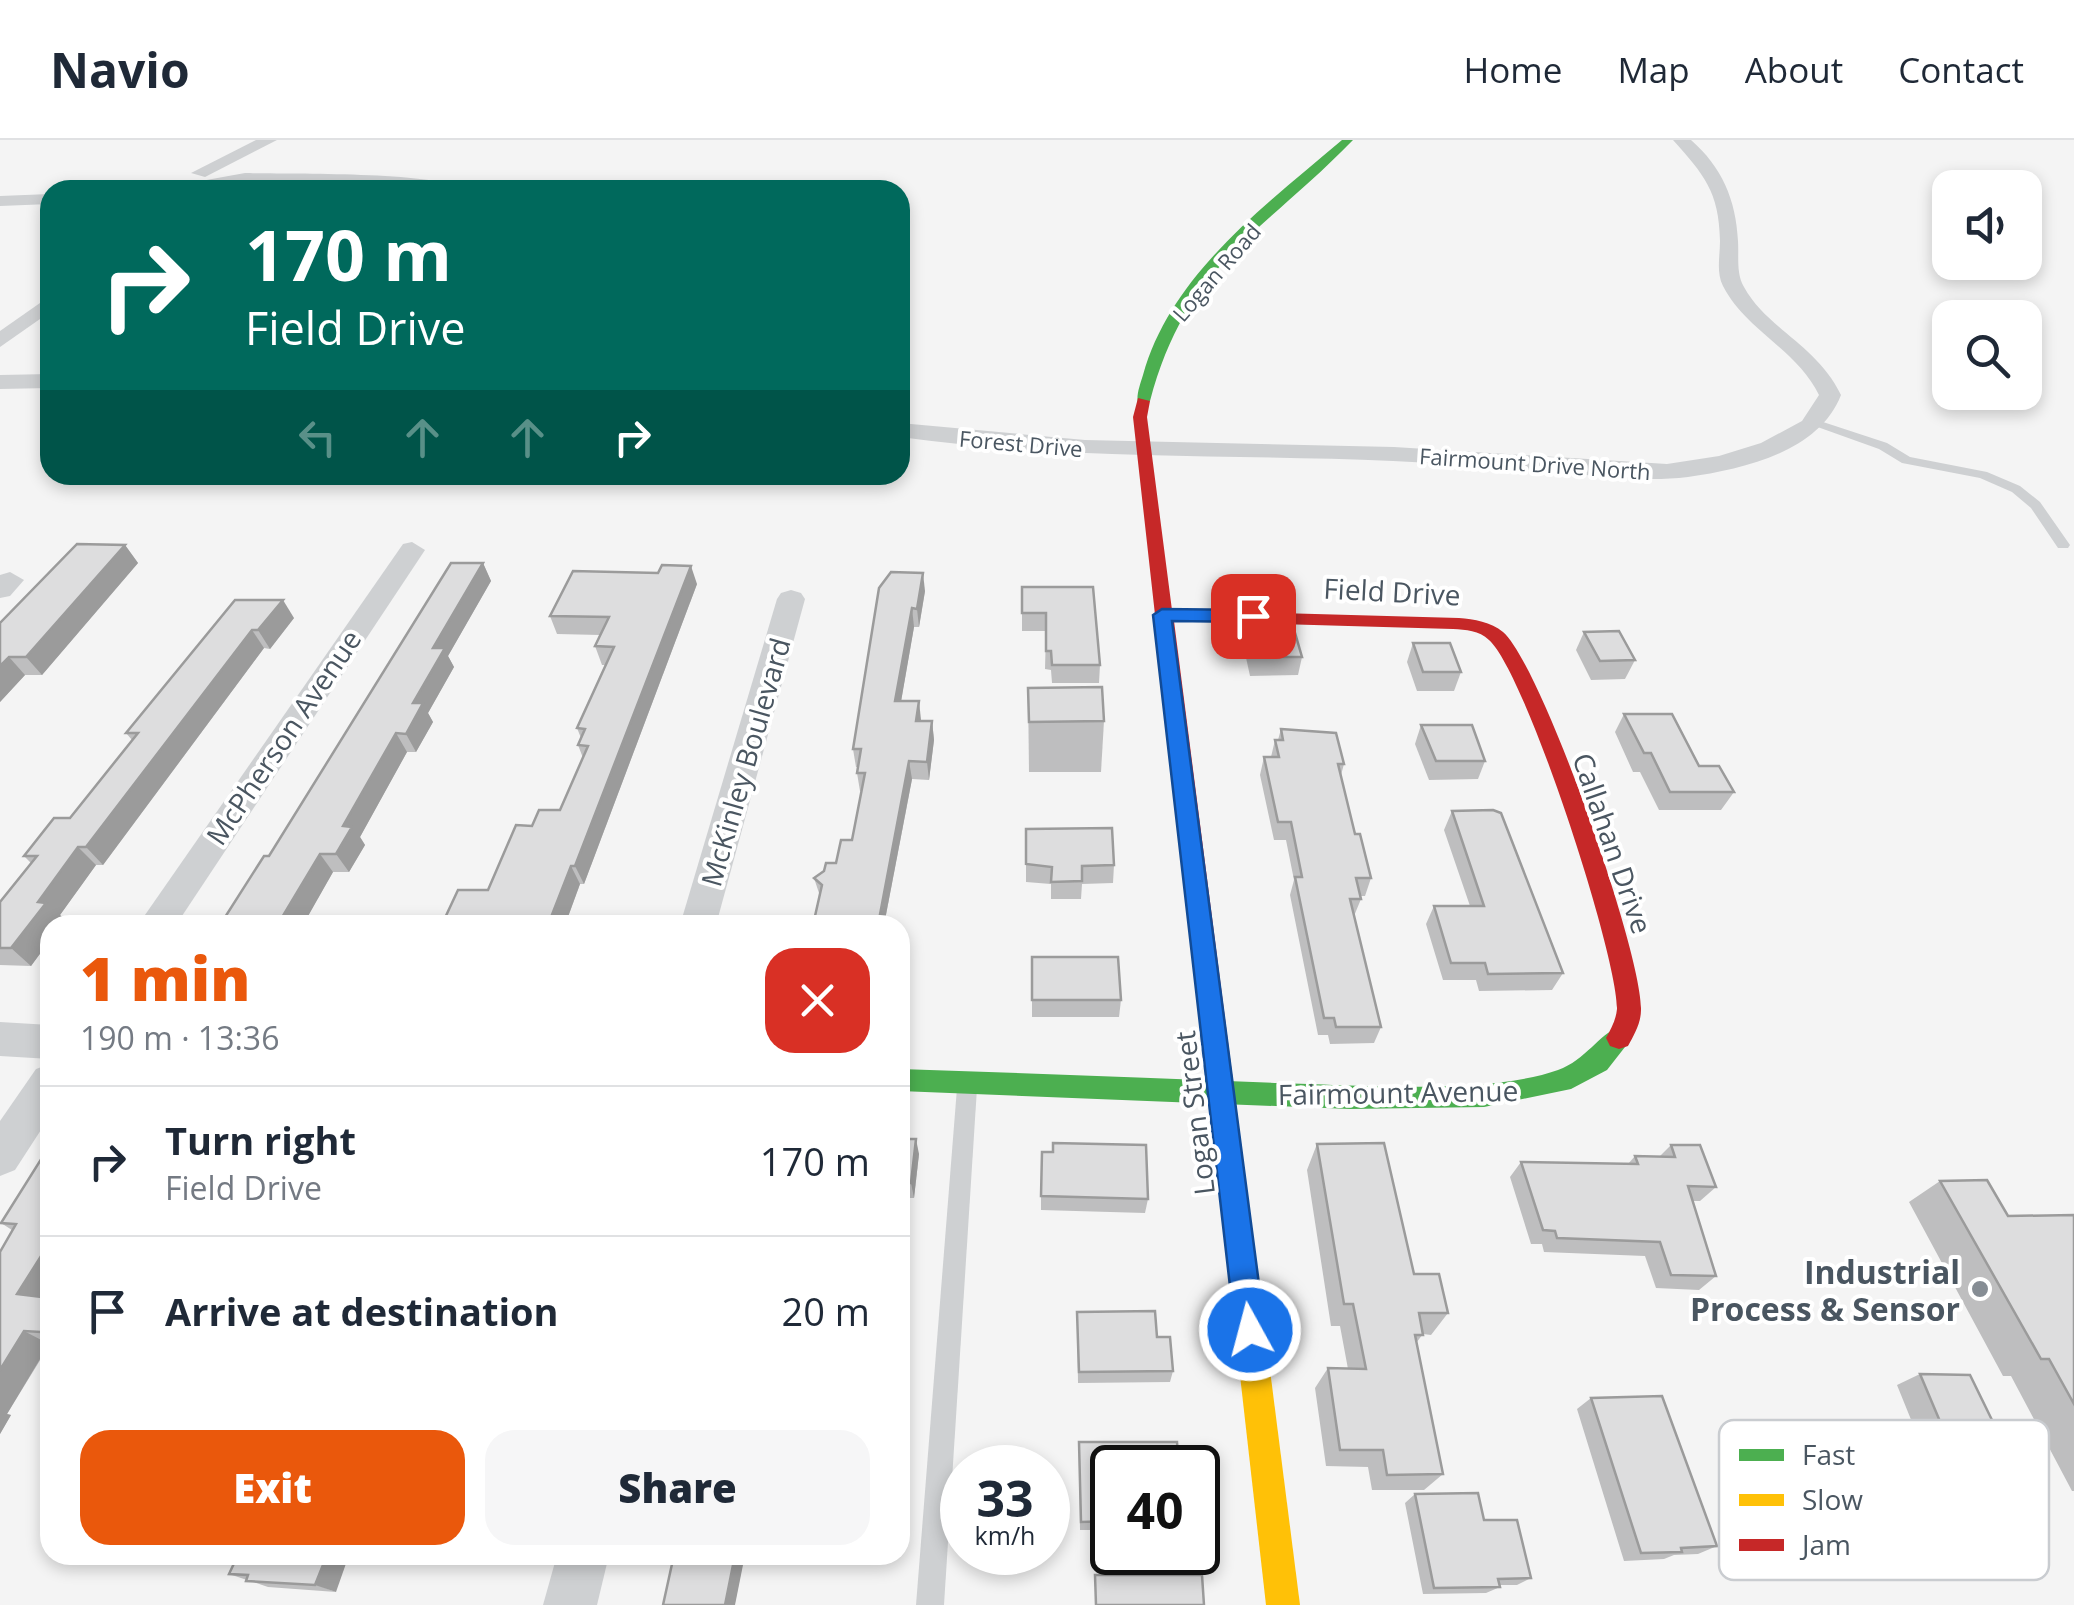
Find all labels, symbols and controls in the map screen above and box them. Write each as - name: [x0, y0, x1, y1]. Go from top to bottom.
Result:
- text: Navio: [50, 37, 190, 102]
- text: Home: [1463, 46, 1562, 93]
- text: Map: [1617, 46, 1690, 93]
- text: About: [1745, 46, 1843, 93]
- text: Contact: [1898, 46, 2024, 93]
- map controls: [1932, 170, 2042, 410]
- button: sound: [1932, 170, 2042, 280]
- text: 170 m: [245, 206, 452, 302]
- street label: Logan Road: [1165, 217, 1267, 327]
- icon: right: [80, 220, 210, 350]
- text: Field Drive: [245, 297, 466, 358]
- button: search: [1932, 300, 2042, 410]
- icon: left: [290, 410, 345, 465]
- icon: ahead: [395, 410, 450, 465]
- icon: ahead: [500, 410, 555, 465]
- icon: right: [605, 410, 660, 465]
- street label: Forest Drive: [958, 423, 1084, 463]
- street label: Fairmount Drive North: [1418, 440, 1652, 486]
- street label: Field Drive: [1322, 568, 1462, 614]
- pin: [1211, 574, 1296, 659]
- icon: arrive: [1226, 589, 1281, 644]
- street label: McPherson Avenue: [197, 622, 369, 852]
- street label: McKinley Boulevard: [691, 633, 799, 891]
- street label: Callahan Drive: [1564, 748, 1662, 938]
- text: 1 min: [80, 937, 250, 1019]
- button: close: [765, 948, 870, 1053]
- text: 190 m · 13:36: [80, 1016, 279, 1059]
- street label: Logan Street: [1165, 1029, 1223, 1197]
- street label: Fairmount Avenue: [1277, 1071, 1519, 1113]
- text: Turn right: [165, 1114, 356, 1166]
- icon: right: [80, 1134, 135, 1189]
- text: 170 m: [760, 1135, 870, 1187]
- text: Field Drive: [165, 1166, 322, 1209]
- place label: Industrial Process & Sensor: [1690, 1250, 1960, 1330]
- position arrow: [1198, 1278, 1302, 1382]
- marker: Industrial Process & Sensor: [1969, 1278, 1991, 1300]
- icon: arrive: [80, 1284, 135, 1339]
- text: Arrive at destination: [165, 1285, 559, 1337]
- text: 20 m: [781, 1285, 870, 1337]
- legend: [1719, 1420, 2049, 1580]
- button: Exit: [80, 1430, 465, 1545]
- button: Share: [485, 1430, 870, 1545]
- text: Fast: [1802, 1435, 1855, 1473]
- speed limit sign: 40: [1090, 1445, 1220, 1575]
- text: 33: [976, 1464, 1034, 1532]
- text: Slow: [1802, 1480, 1863, 1518]
- text: km/h: [975, 1518, 1035, 1552]
- text: Jam: [1799, 1525, 1851, 1563]

